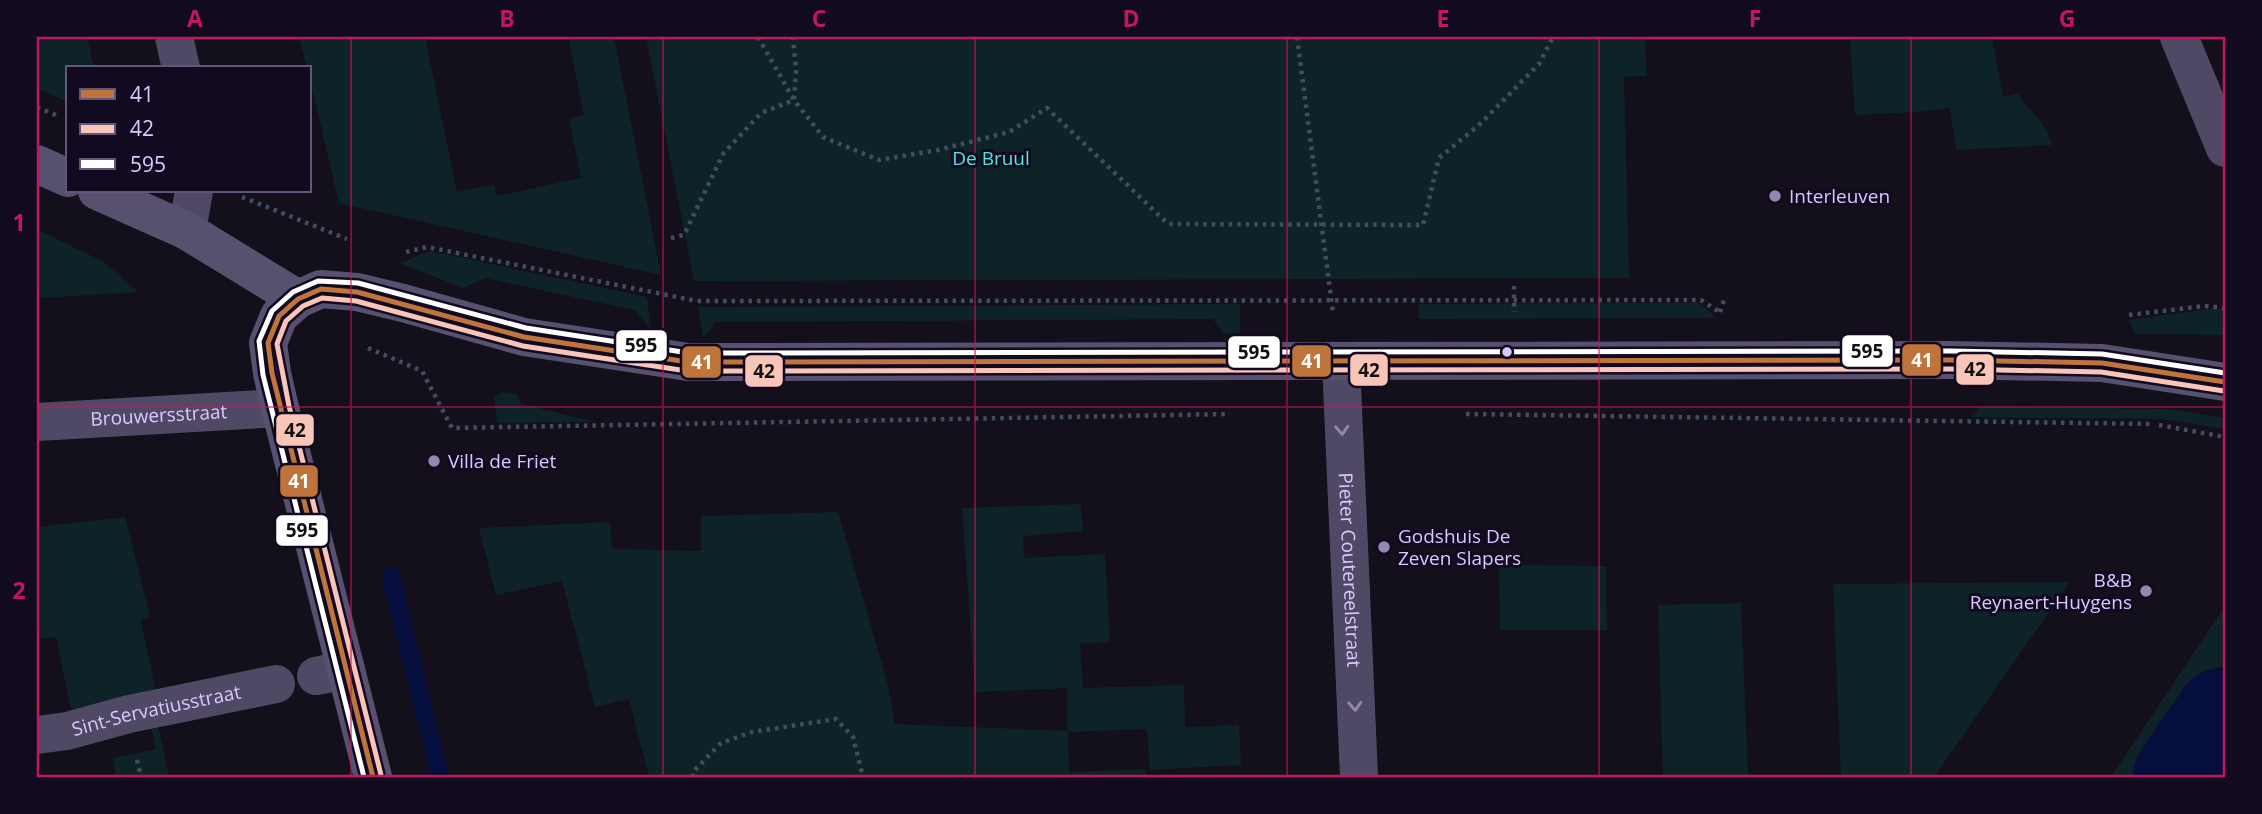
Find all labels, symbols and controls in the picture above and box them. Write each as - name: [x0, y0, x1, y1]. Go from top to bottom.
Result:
- text: A: [187, 2, 203, 34]
- text: B: [499, 2, 515, 34]
- text: C: [812, 2, 826, 34]
- text: D: [1122, 2, 1140, 34]
- text: E: [1437, 2, 1449, 34]
- text: F: [1749, 2, 1761, 34]
- text: G: [2059, 2, 2075, 34]
- legend: [66, 66, 312, 192]
- text: 41: [130, 80, 154, 108]
- text: 42: [130, 114, 154, 142]
- park label: De Bruul: [952, 145, 1030, 171]
- text: 595: [130, 150, 166, 178]
- place label: Interleuven: [1789, 183, 1890, 209]
- marker: Interleuven: [1767, 188, 1783, 204]
- text: 1: [12, 206, 26, 238]
- line badge: 595: [615, 329, 668, 362]
- text: 595: [625, 332, 657, 358]
- line badge: 595: [1841, 334, 1894, 368]
- line badge: 595: [1227, 335, 1281, 369]
- text: 595: [1851, 338, 1883, 364]
- text: 595: [1238, 339, 1270, 365]
- line badge: 41: [1901, 343, 1942, 377]
- line badge: 41: [1291, 344, 1332, 378]
- line badge: 41: [681, 345, 722, 379]
- unlabelled marker: [1500, 345, 1514, 359]
- text: 41: [1911, 347, 1933, 373]
- text: 41: [1301, 348, 1323, 374]
- text: 41: [691, 349, 713, 375]
- line badge: 42: [1349, 353, 1389, 387]
- line badge: 42: [1955, 353, 1995, 386]
- line badge: 42: [744, 354, 784, 388]
- text: 42: [1964, 356, 1986, 382]
- text: 42: [1358, 357, 1380, 383]
- text: 42: [753, 358, 775, 384]
- street label: Brouwersstraat: [90, 398, 228, 432]
- line badge: 42: [275, 413, 315, 447]
- text: 42: [284, 417, 306, 443]
- one-way arrow: [1335, 425, 1350, 436]
- place label: Villa de Friet: [448, 448, 556, 474]
- marker: Villa de Friet: [426, 453, 442, 469]
- line badge: 41: [279, 464, 319, 498]
- text: 41: [288, 468, 310, 494]
- street label: Pieter Coutereelstraat: [1333, 472, 1367, 668]
- line badge: 595: [275, 514, 329, 547]
- text: 595: [286, 517, 318, 543]
- place label: Godshuis De Zeven Slapers: [1398, 523, 1521, 571]
- marker: Godshuis De Zeven Slapers: [1376, 539, 1392, 555]
- place label: B&B Reynaert-Huygens: [1970, 567, 2132, 615]
- text: 2: [12, 574, 26, 606]
- marker: B&B Reynaert-Huygens: [2138, 583, 2154, 599]
- street label: Sint-Servatiusstraat: [69, 678, 243, 742]
- one-way arrow: [1348, 701, 1363, 712]

